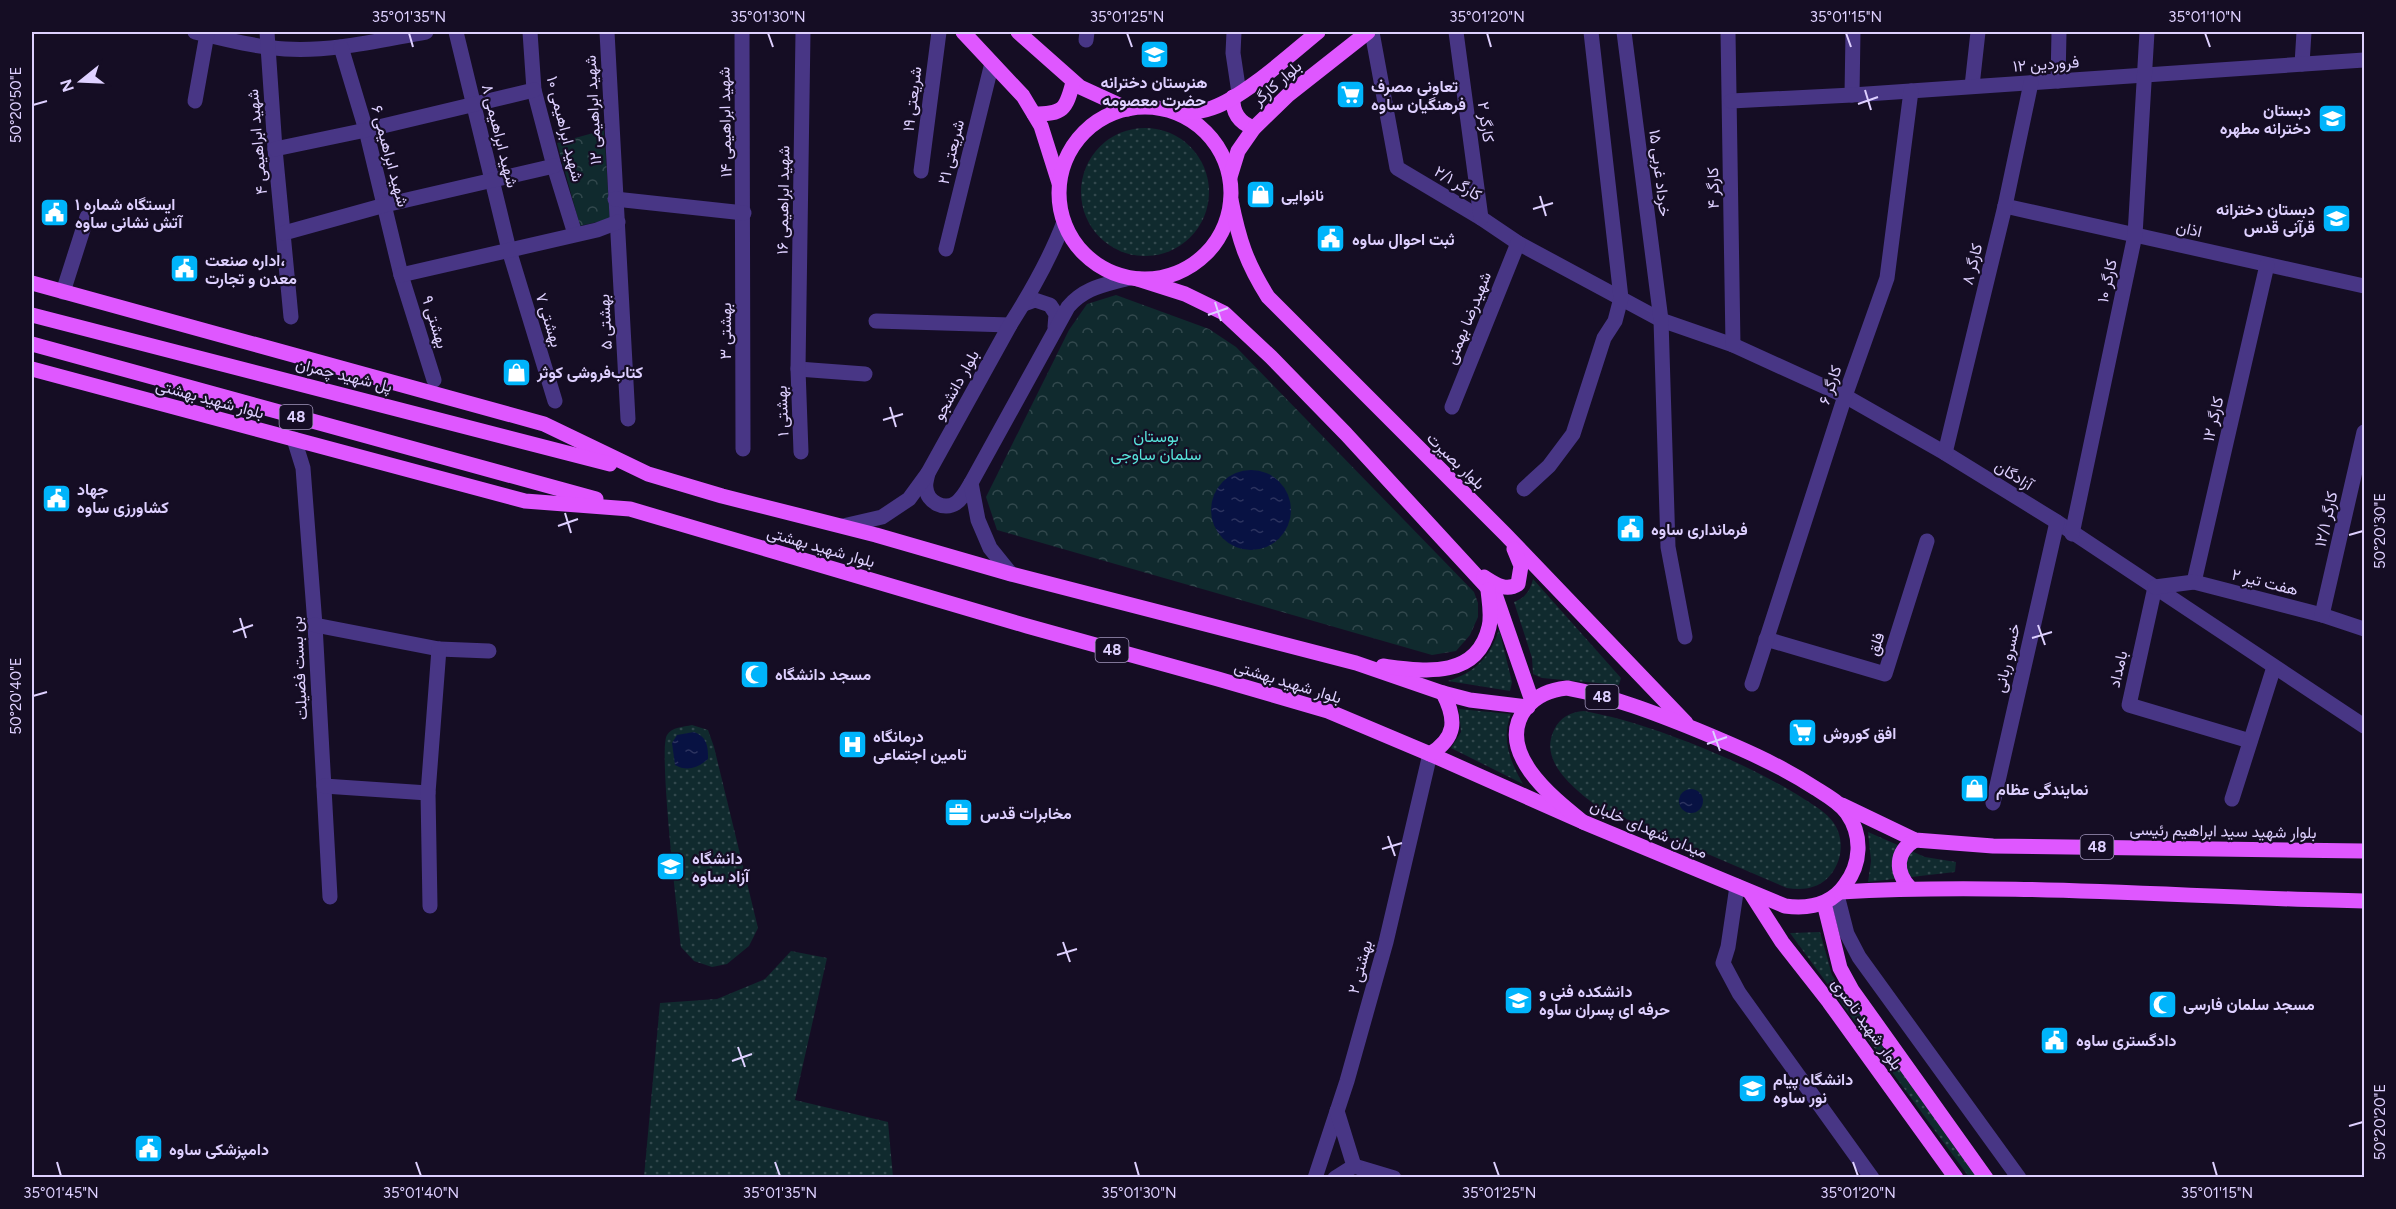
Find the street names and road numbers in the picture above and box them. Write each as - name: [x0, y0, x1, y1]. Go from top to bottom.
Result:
- street label: ۱۲ فروردین: [2012, 52, 2080, 77]
- street label: شهید ابراهیمی ۱۲: [581, 55, 606, 165]
- street label: بلوار کارگر: [1248, 57, 1306, 111]
- street label: شریعتی ۱۹: [899, 65, 926, 133]
- street label: شهید ابراهیمی ۱۴: [715, 67, 736, 177]
- street label: شهید ابراهیمی ۱۰: [542, 74, 587, 184]
- street label: شهید ابراهیمی ۸: [477, 82, 522, 190]
- street label: شهید ابراهیمی ۴: [243, 88, 272, 196]
- street label: کارگر ۲: [1473, 100, 1498, 144]
- street label: شهید ابراهیمی ۶: [366, 103, 413, 209]
- street label: شریعتی ۲۱: [934, 118, 969, 187]
- street label: ۱۵ خرداد غربی: [1644, 128, 1675, 218]
- street label: شهید ابراهیمی ۱۶: [773, 145, 794, 255]
- street label: کارگر ۲/۱: [1430, 162, 1485, 205]
- street label: کارگر ۴: [1703, 167, 1724, 209]
- street label: اذان: [2174, 217, 2204, 241]
- street label: کارگر ۸: [1958, 241, 1987, 287]
- street label: کارگر ۱۰: [2093, 258, 2122, 305]
- street label: شهیدرضا بهمنی: [1441, 269, 1496, 367]
- street label: بهشتی ۷: [531, 291, 566, 350]
- street label: بهشتی ۹: [417, 293, 452, 351]
- street label: بهشتی ۵: [594, 294, 617, 350]
- street label: بهشتی ۳: [716, 303, 736, 359]
- street label: بلوار دانشجو: [929, 346, 984, 424]
- street label: پل شهید چمران: [293, 354, 394, 398]
- street label: کارگر ۶: [1814, 363, 1846, 407]
- street label: بلوار شهید بهشتی: [154, 375, 266, 424]
- street label: بهشتی ۱: [772, 385, 793, 437]
- street label: کارگر ۱۲: [2199, 395, 2228, 444]
- road number: 48: [280, 405, 312, 429]
- street label: بلوار بصیرت: [1422, 429, 1489, 494]
- street label: آزادگان: [1991, 456, 2038, 496]
- street label: کارگر ۱۲/۱: [2310, 489, 2343, 549]
- street label: بلوار شهید بهشتی: [765, 523, 877, 572]
- street label: هفت تیر ۲: [2230, 565, 2300, 600]
- street label: بن بست فضیلت: [287, 615, 312, 720]
- street label: خسرو ربانی: [1990, 621, 2025, 695]
- street label: فلق: [1863, 630, 1889, 658]
- road number: 48: [1096, 638, 1128, 662]
- street label: بامداد: [2105, 649, 2131, 689]
- street label: بلوار شهید بهشتی: [1232, 657, 1344, 708]
- road number: 48: [1586, 685, 1618, 709]
- street label: میدان شهدای خلبان: [1587, 796, 1711, 863]
- street label: بلوار شهید سید ابراهیم رئیسی: [2129, 820, 2317, 843]
- road number: 48: [2080, 835, 2114, 859]
- street label: بهشتی ۲: [1344, 938, 1377, 996]
- street label: بلوار شهید ناصری: [1827, 975, 1907, 1074]

